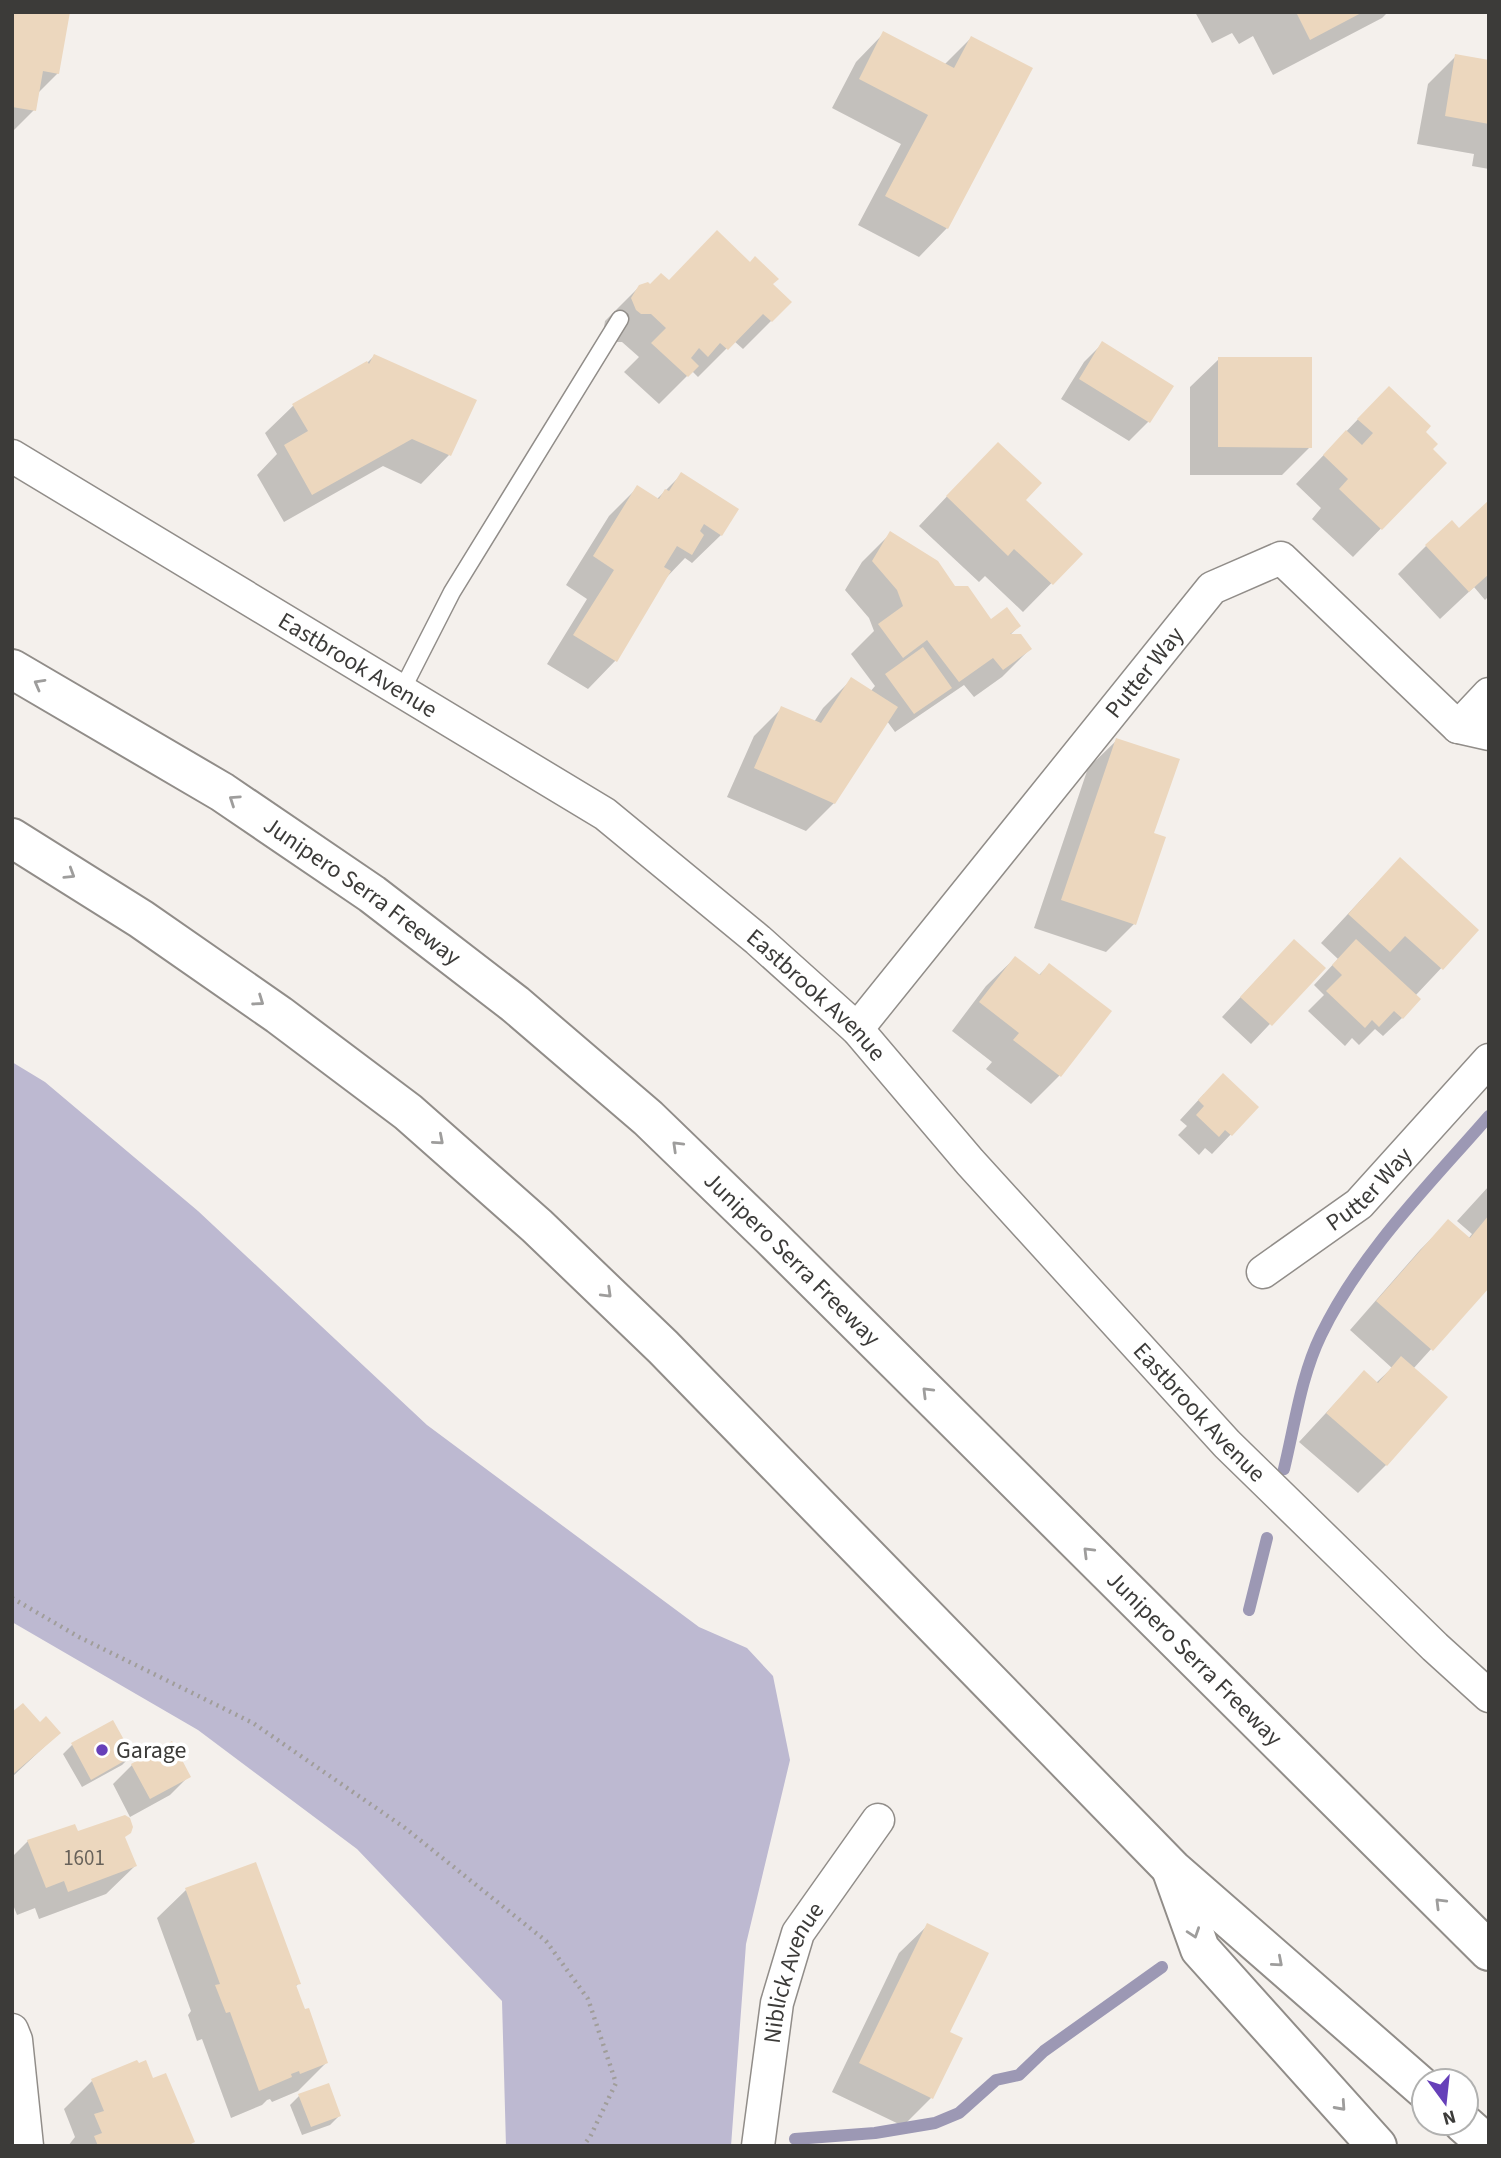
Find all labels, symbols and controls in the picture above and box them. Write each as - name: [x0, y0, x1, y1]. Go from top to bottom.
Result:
- street label: Eastbrook Avenue: [271, 604, 444, 727]
- street label: Putter Way: [1097, 619, 1192, 726]
- one-way arrow: [33, 679, 46, 692]
- one-way arrow: [229, 796, 242, 808]
- street label: Junipero Serra Freeway: [256, 808, 468, 974]
- one-way arrow: [62, 866, 75, 879]
- street label: Eastbrook Avenue: [739, 920, 894, 1069]
- one-way arrow: [251, 993, 264, 1005]
- one-way arrow: [431, 1132, 444, 1144]
- street label: Putter Way: [1319, 1139, 1420, 1240]
- one-way arrow: [673, 1141, 686, 1154]
- street label: Junipero Serra Freeway: [695, 1164, 888, 1355]
- one-way arrow: [598, 1285, 611, 1298]
- street label: Eastbrook Avenue: [1125, 1335, 1273, 1491]
- one-way arrow: [922, 1387, 935, 1400]
- one-way arrow: [1083, 1548, 1096, 1561]
- street label: Junipero Serra Freeway: [1098, 1563, 1290, 1754]
- place label: Garage: [116, 1733, 186, 1768]
- marker: Garage: [94, 1742, 110, 1758]
- house number: 1601: [63, 1843, 105, 1873]
- street label: Niblick Avenue: [755, 1895, 833, 2045]
- one-way arrow: [1435, 1899, 1448, 1912]
- one-way arrow: [1186, 1927, 1200, 1939]
- one-way arrow: [1270, 1954, 1283, 1966]
- north arrow: [1410, 2067, 1480, 2137]
- one-way arrow: [1333, 2098, 1345, 2111]
- text: N: [1439, 2102, 1459, 2132]

